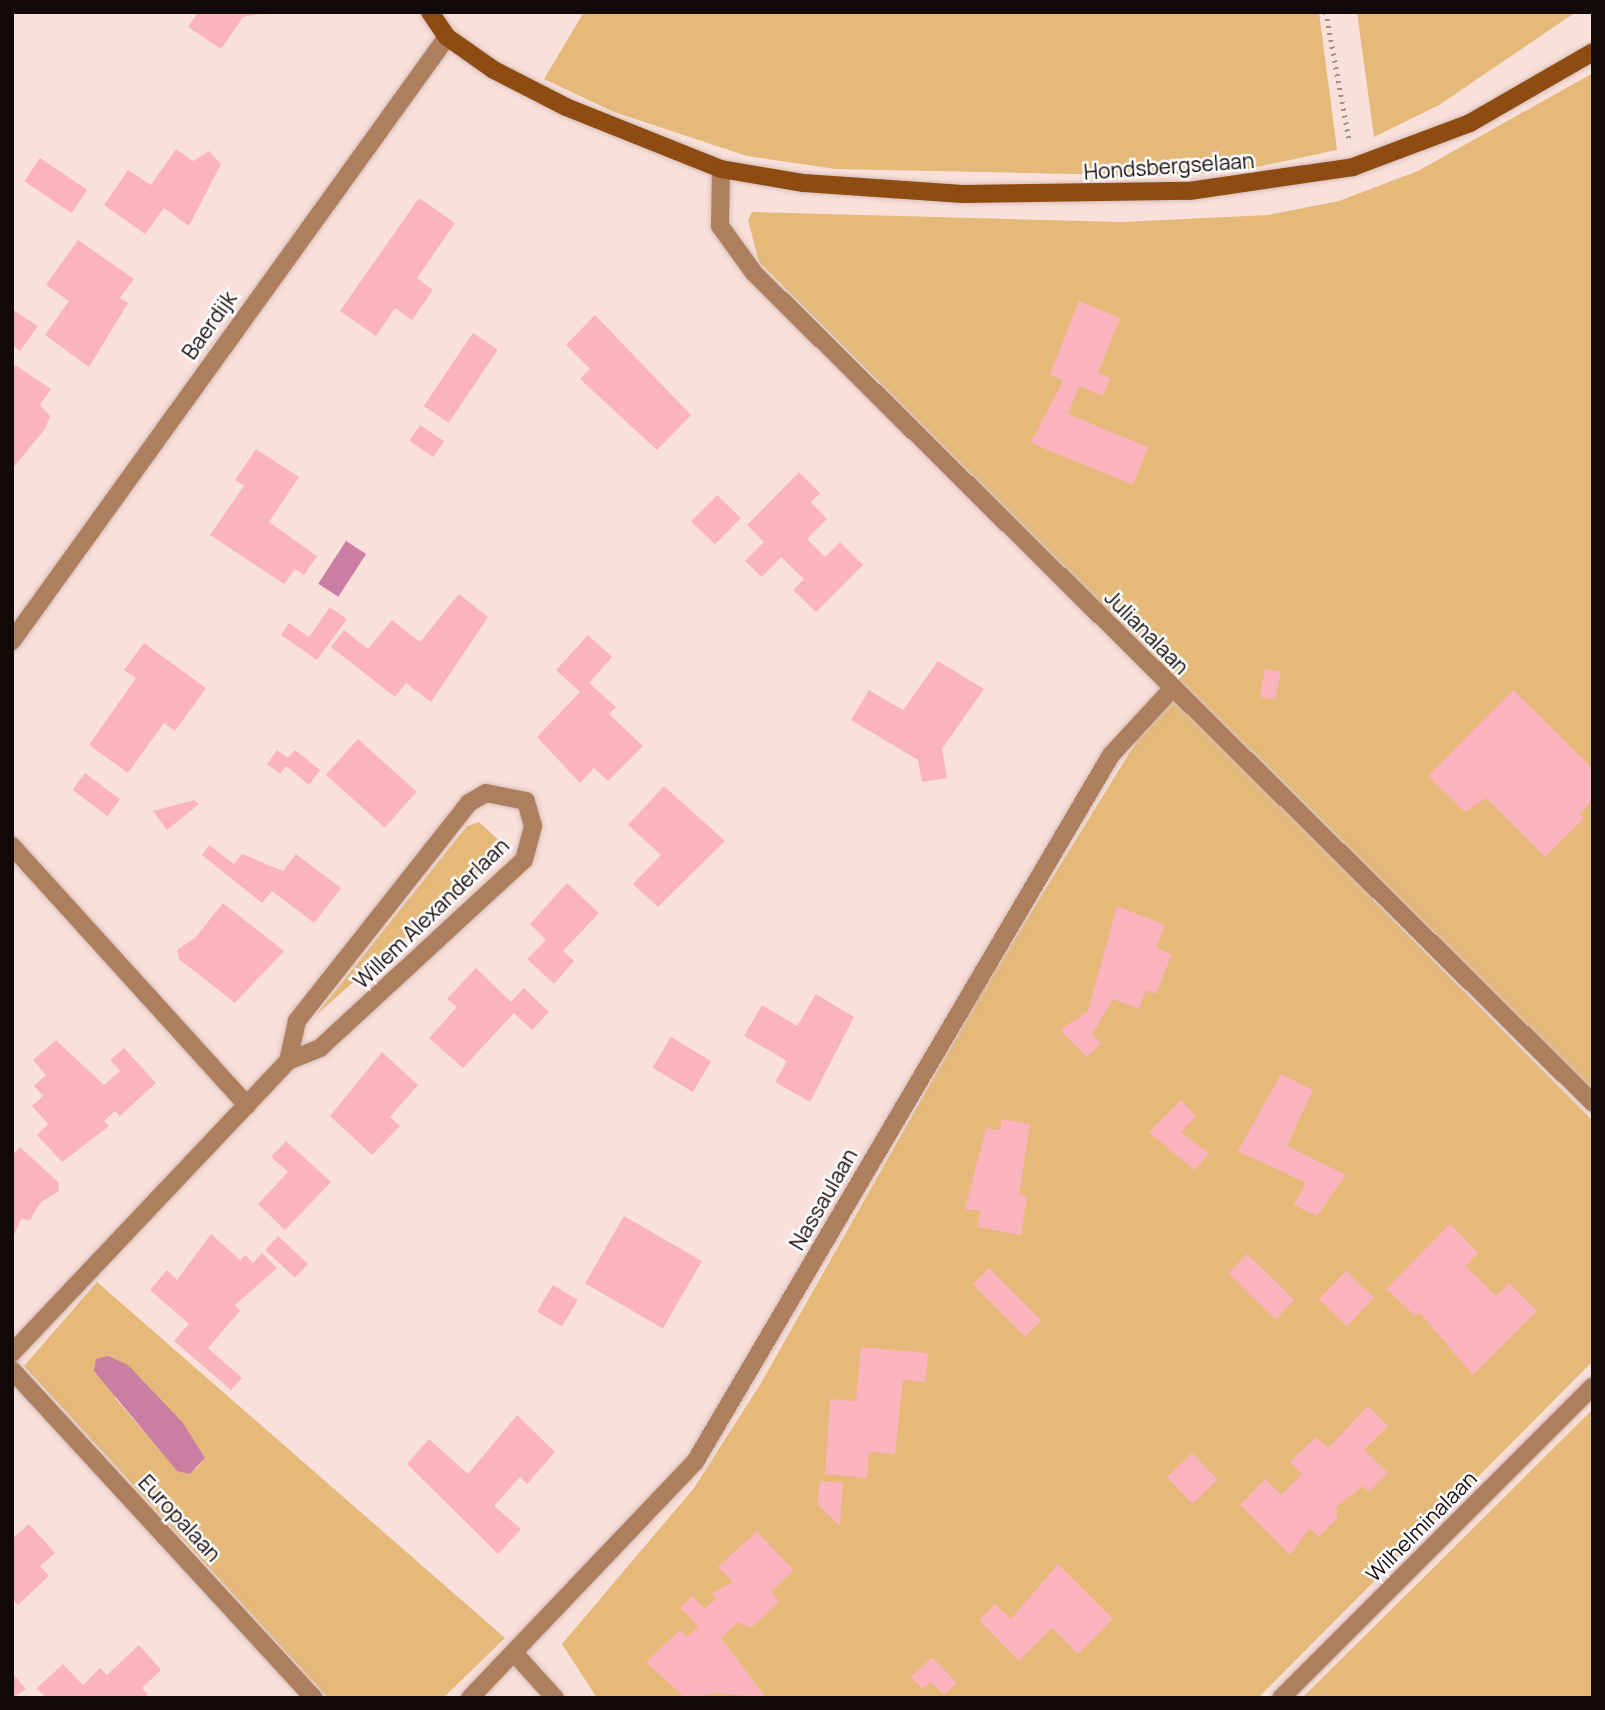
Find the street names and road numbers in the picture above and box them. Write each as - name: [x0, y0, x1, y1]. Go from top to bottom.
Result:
- street label: Hondsbergselaan: [1083, 147, 1255, 185]
- street label: Baerdijk: [177, 286, 241, 364]
- street label: Julianalaan: [1100, 585, 1194, 679]
- street label: Willem Alexanderlaan: [348, 832, 514, 994]
- street label: Nassaulaan: [784, 1144, 862, 1254]
- street label: Wilhelminalaan: [1360, 1465, 1482, 1587]
- street label: Europalaan: [134, 1470, 226, 1566]

